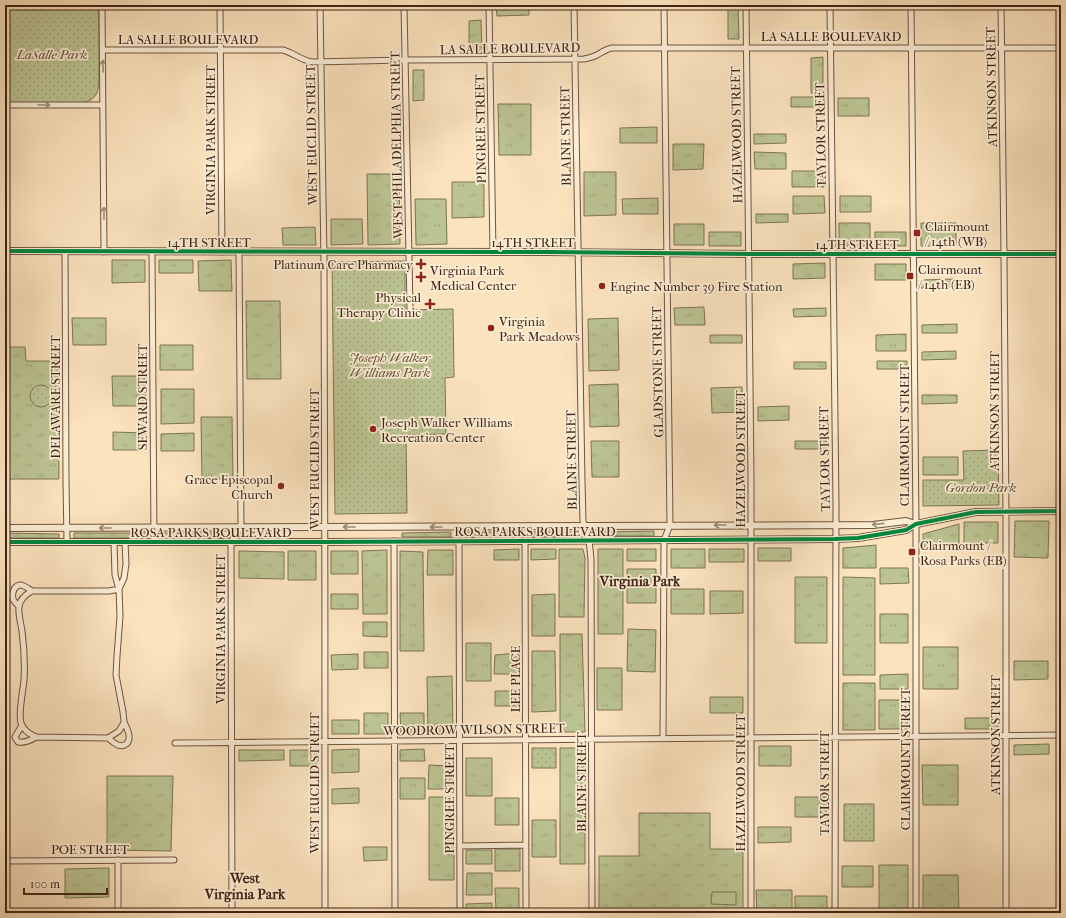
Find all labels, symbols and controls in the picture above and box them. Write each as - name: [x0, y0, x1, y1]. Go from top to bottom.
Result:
- street label: ATKINSON STREET: [983, 27, 1000, 148]
- street label: LA SALLE BOULEVARD: [761, 29, 901, 44]
- street label: LA SALLE BOULEVARD: [118, 32, 258, 47]
- street label: LA SALLE BOULEVARD: [440, 40, 581, 57]
- park label: LaSalle Park: [16, 47, 87, 62]
- street label: WEST PHILADELPHIA STREET: [387, 51, 406, 240]
- one-way arrow: [99, 60, 107, 73]
- street label: WEST EUCLID STREET: [303, 64, 320, 207]
- street label: VIRGINIA PARK STREET: [203, 65, 218, 216]
- street label: HAZELWOOD STREET: [728, 66, 745, 204]
- street label: PINGREE STREET: [472, 74, 489, 184]
- street label: TAYLOR STREET: [812, 82, 829, 188]
- street label: BLAINE STREET: [557, 86, 574, 186]
- one-way arrow: [37, 101, 50, 109]
- one-way arrow: [100, 207, 108, 220]
- place label: Clairmount / 14th (WB): [924, 219, 990, 249]
- marker: Clairmount / 14th (WB): [912, 228, 922, 238]
- street label: 14TH STREET: [167, 235, 251, 250]
- street label: 14TH STREET: [491, 235, 575, 250]
- street label: 14TH STREET: [815, 237, 899, 252]
- place label: Platinum Care Pharmacy: [273, 257, 414, 272]
- marker: Platinum Care Pharmacy: [416, 259, 426, 269]
- place label: Clairmount / 14th (EB): [917, 262, 983, 292]
- place label: Virginia Park Medical Center: [429, 263, 517, 293]
- marker: Virginia Park Medical Center: [415, 271, 427, 283]
- marker: Clairmount / 14th (EB): [905, 271, 915, 281]
- place label: Engine Number 39 Fire Station: [610, 279, 783, 294]
- marker: Engine Number 39 Fire Station: [597, 281, 607, 291]
- place label: Physical Therapy Clinic: [337, 290, 421, 320]
- marker: Physical Therapy Clinic: [424, 298, 436, 310]
- street label: GLADSTONE STREET: [649, 306, 666, 438]
- place label: Virginia Park Meadows: [498, 314, 580, 344]
- marker: Virginia Park Meadows: [486, 323, 496, 333]
- street label: DELAWARE STREET: [48, 335, 63, 459]
- street label: SEWARD STREET: [135, 343, 150, 450]
- park label: Joseph Walker Williams Park: [350, 350, 432, 380]
- street label: ATKINSON STREET: [987, 351, 1002, 472]
- street label: CLAIRMOUNT STREET: [897, 363, 912, 506]
- street label: WEST EUCLID STREET: [307, 388, 322, 530]
- street label: HAZELWOOD STREET: [733, 390, 748, 528]
- street label: TAYLOR STREET: [816, 406, 833, 512]
- street label: BLAINE STREET: [563, 410, 580, 510]
- place label: Joseph Walker Williams Recreation Center: [380, 415, 513, 445]
- marker: Joseph Walker Williams Recreation Center: [368, 424, 378, 434]
- place label: Grace Episcopal Church: [185, 472, 274, 502]
- park label: Gordon Park: [946, 480, 1017, 495]
- marker: Grace Episcopal Church: [276, 481, 286, 491]
- one-way arrow: [872, 520, 885, 528]
- one-way arrow: [714, 521, 727, 529]
- one-way arrow: [343, 523, 356, 531]
- one-way arrow: [430, 523, 443, 531]
- one-way arrow: [99, 524, 112, 532]
- street label: ROSA PARKS BOULEVARD: [454, 524, 616, 539]
- street label: ROSA PARKS BOULEVARD: [130, 525, 292, 540]
- place label: Clairmount / Rosa Parks (EB): [920, 538, 1007, 568]
- marker: Clairmount / Rosa Parks (EB): [907, 547, 917, 557]
- street label: VIRGINIA PARK STREET: [213, 554, 228, 705]
- district label: Virginia Park: [599, 573, 681, 590]
- street label: LEE PLACE: [508, 645, 523, 713]
- street label: ATKINSON STREET: [988, 675, 1003, 796]
- street label: CLAIRMOUNT STREET: [898, 687, 913, 830]
- street label: WEST EUCLID STREET: [307, 712, 322, 854]
- street label: HAZELWOOD STREET: [733, 714, 748, 852]
- street label: WOODROW WILSON STREET: [382, 720, 565, 739]
- street label: TAYLOR STREET: [817, 730, 832, 836]
- street label: BLAINE STREET: [574, 732, 589, 832]
- street label: PINGREE STREET: [442, 744, 457, 854]
- street label: POE STREET: [51, 842, 129, 857]
- scale bar: [24, 870, 107, 896]
- district label: West Virginia Park: [204, 870, 286, 903]
- text: 100 m: [30, 877, 60, 891]

